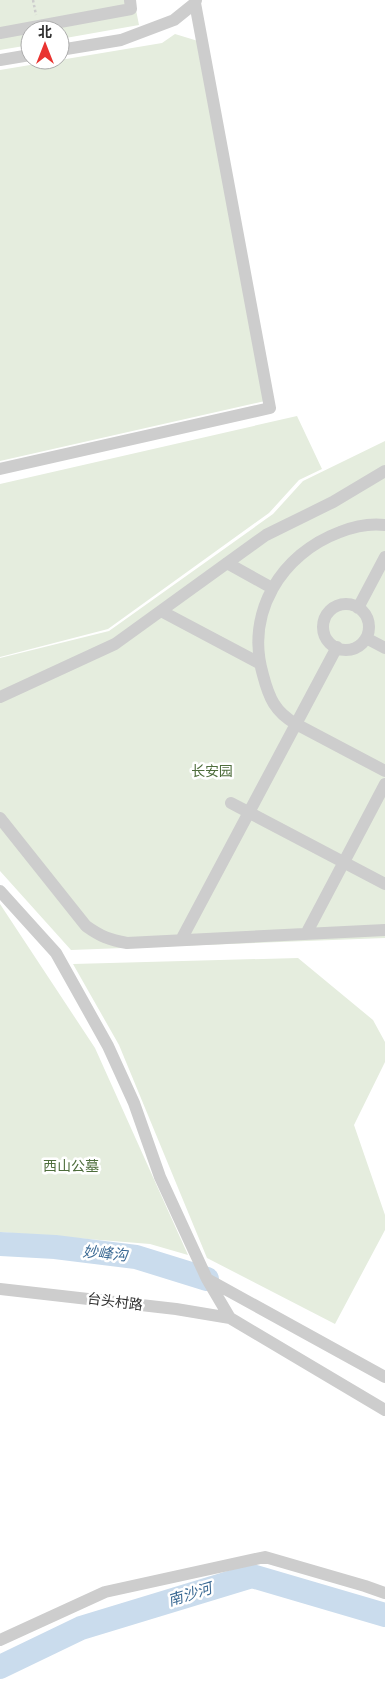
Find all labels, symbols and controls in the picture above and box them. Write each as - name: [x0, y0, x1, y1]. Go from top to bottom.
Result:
- north arrow: [20, 20, 70, 70]
- text: 北: [38, 24, 52, 41]
- park label: 长安园: [191, 763, 233, 780]
- park label: 西山公墓: [43, 1158, 99, 1175]
- water label: 妙峰沟: [82, 1243, 130, 1266]
- street label: 台头村路: [86, 1290, 144, 1314]
- water label: 南沙河: [166, 1578, 217, 1611]

